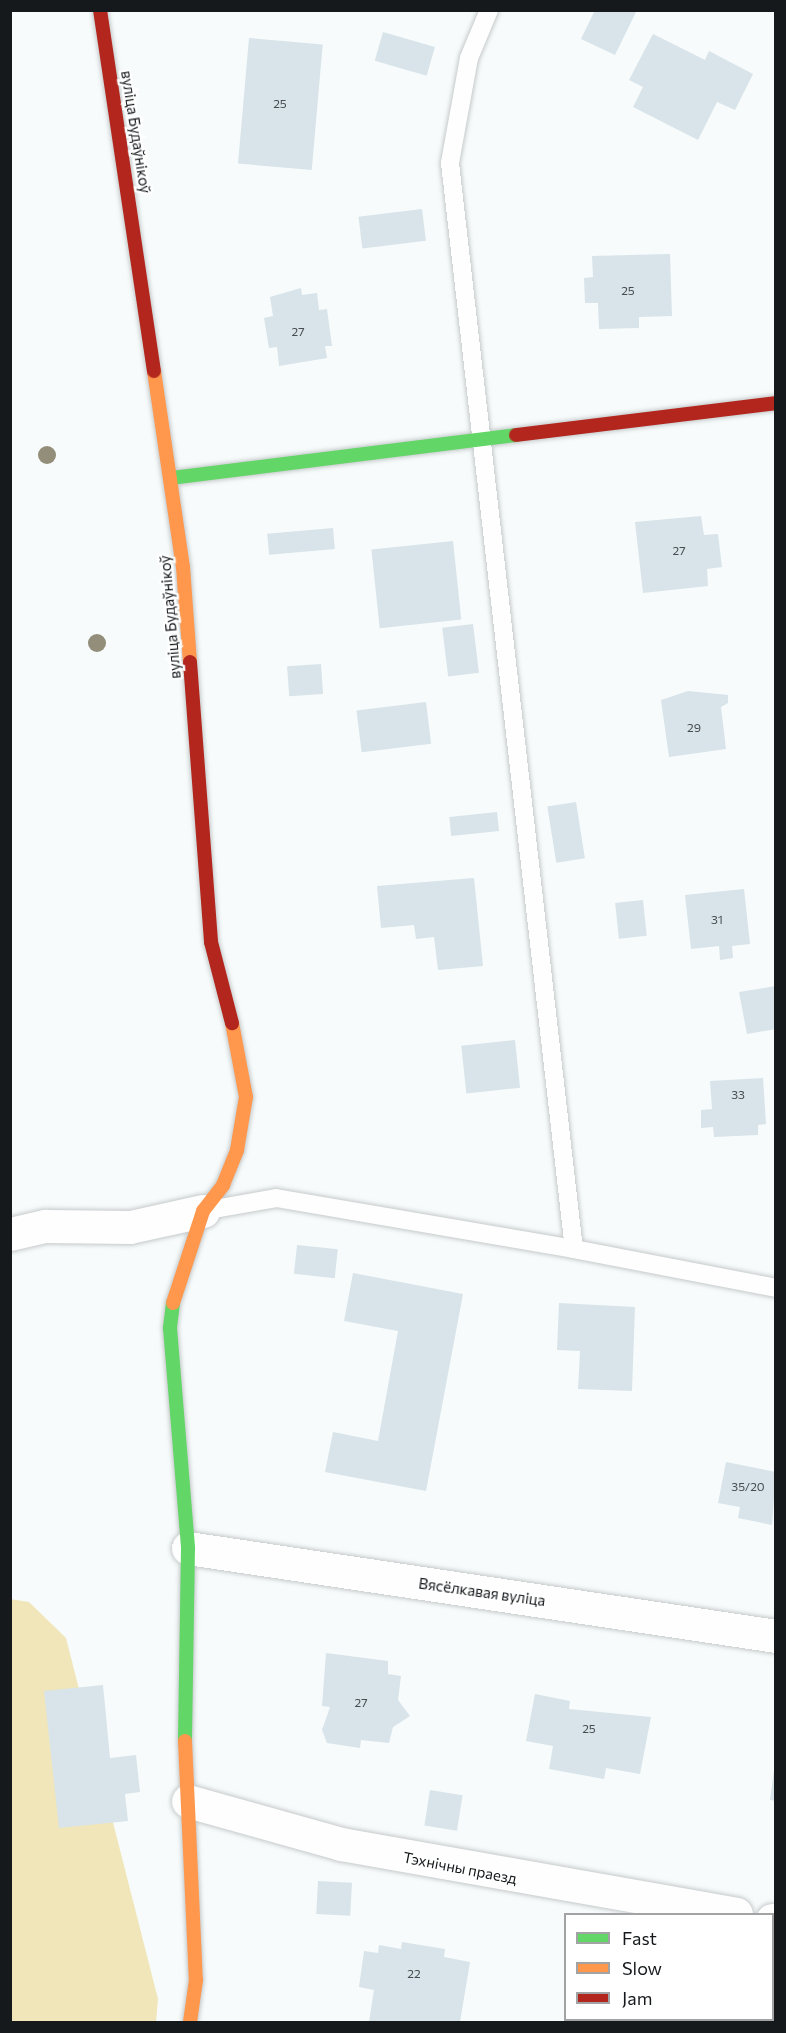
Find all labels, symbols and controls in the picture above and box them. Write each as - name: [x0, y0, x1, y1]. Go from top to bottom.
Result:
- street label: вуліца Будаўнікоў: [117, 69, 155, 195]
- house number: 25: [273, 97, 287, 111]
- house number: 25: [621, 284, 635, 298]
- house number: 27: [292, 325, 304, 339]
- house number: 27: [673, 544, 685, 558]
- street label: вуліца Будаўнікоў: [156, 554, 184, 680]
- house number: 29: [687, 721, 701, 735]
- house number: 31: [711, 913, 723, 927]
- house number: 33: [731, 1088, 745, 1102]
- house number: 35/20: [731, 1480, 765, 1494]
- street label: Вясёлкавая вуліца: [417, 1574, 547, 1610]
- house number: 27: [355, 1696, 367, 1710]
- house number: 25: [582, 1722, 596, 1736]
- street label: Тэхнічны праезд: [402, 1848, 518, 1888]
- legend: [564, 1913, 774, 2021]
- text: Fast: [622, 1927, 657, 1949]
- text: Slow: [622, 1957, 662, 1979]
- house number: 22: [407, 1967, 421, 1981]
- text: Jam: [622, 1987, 652, 2009]

